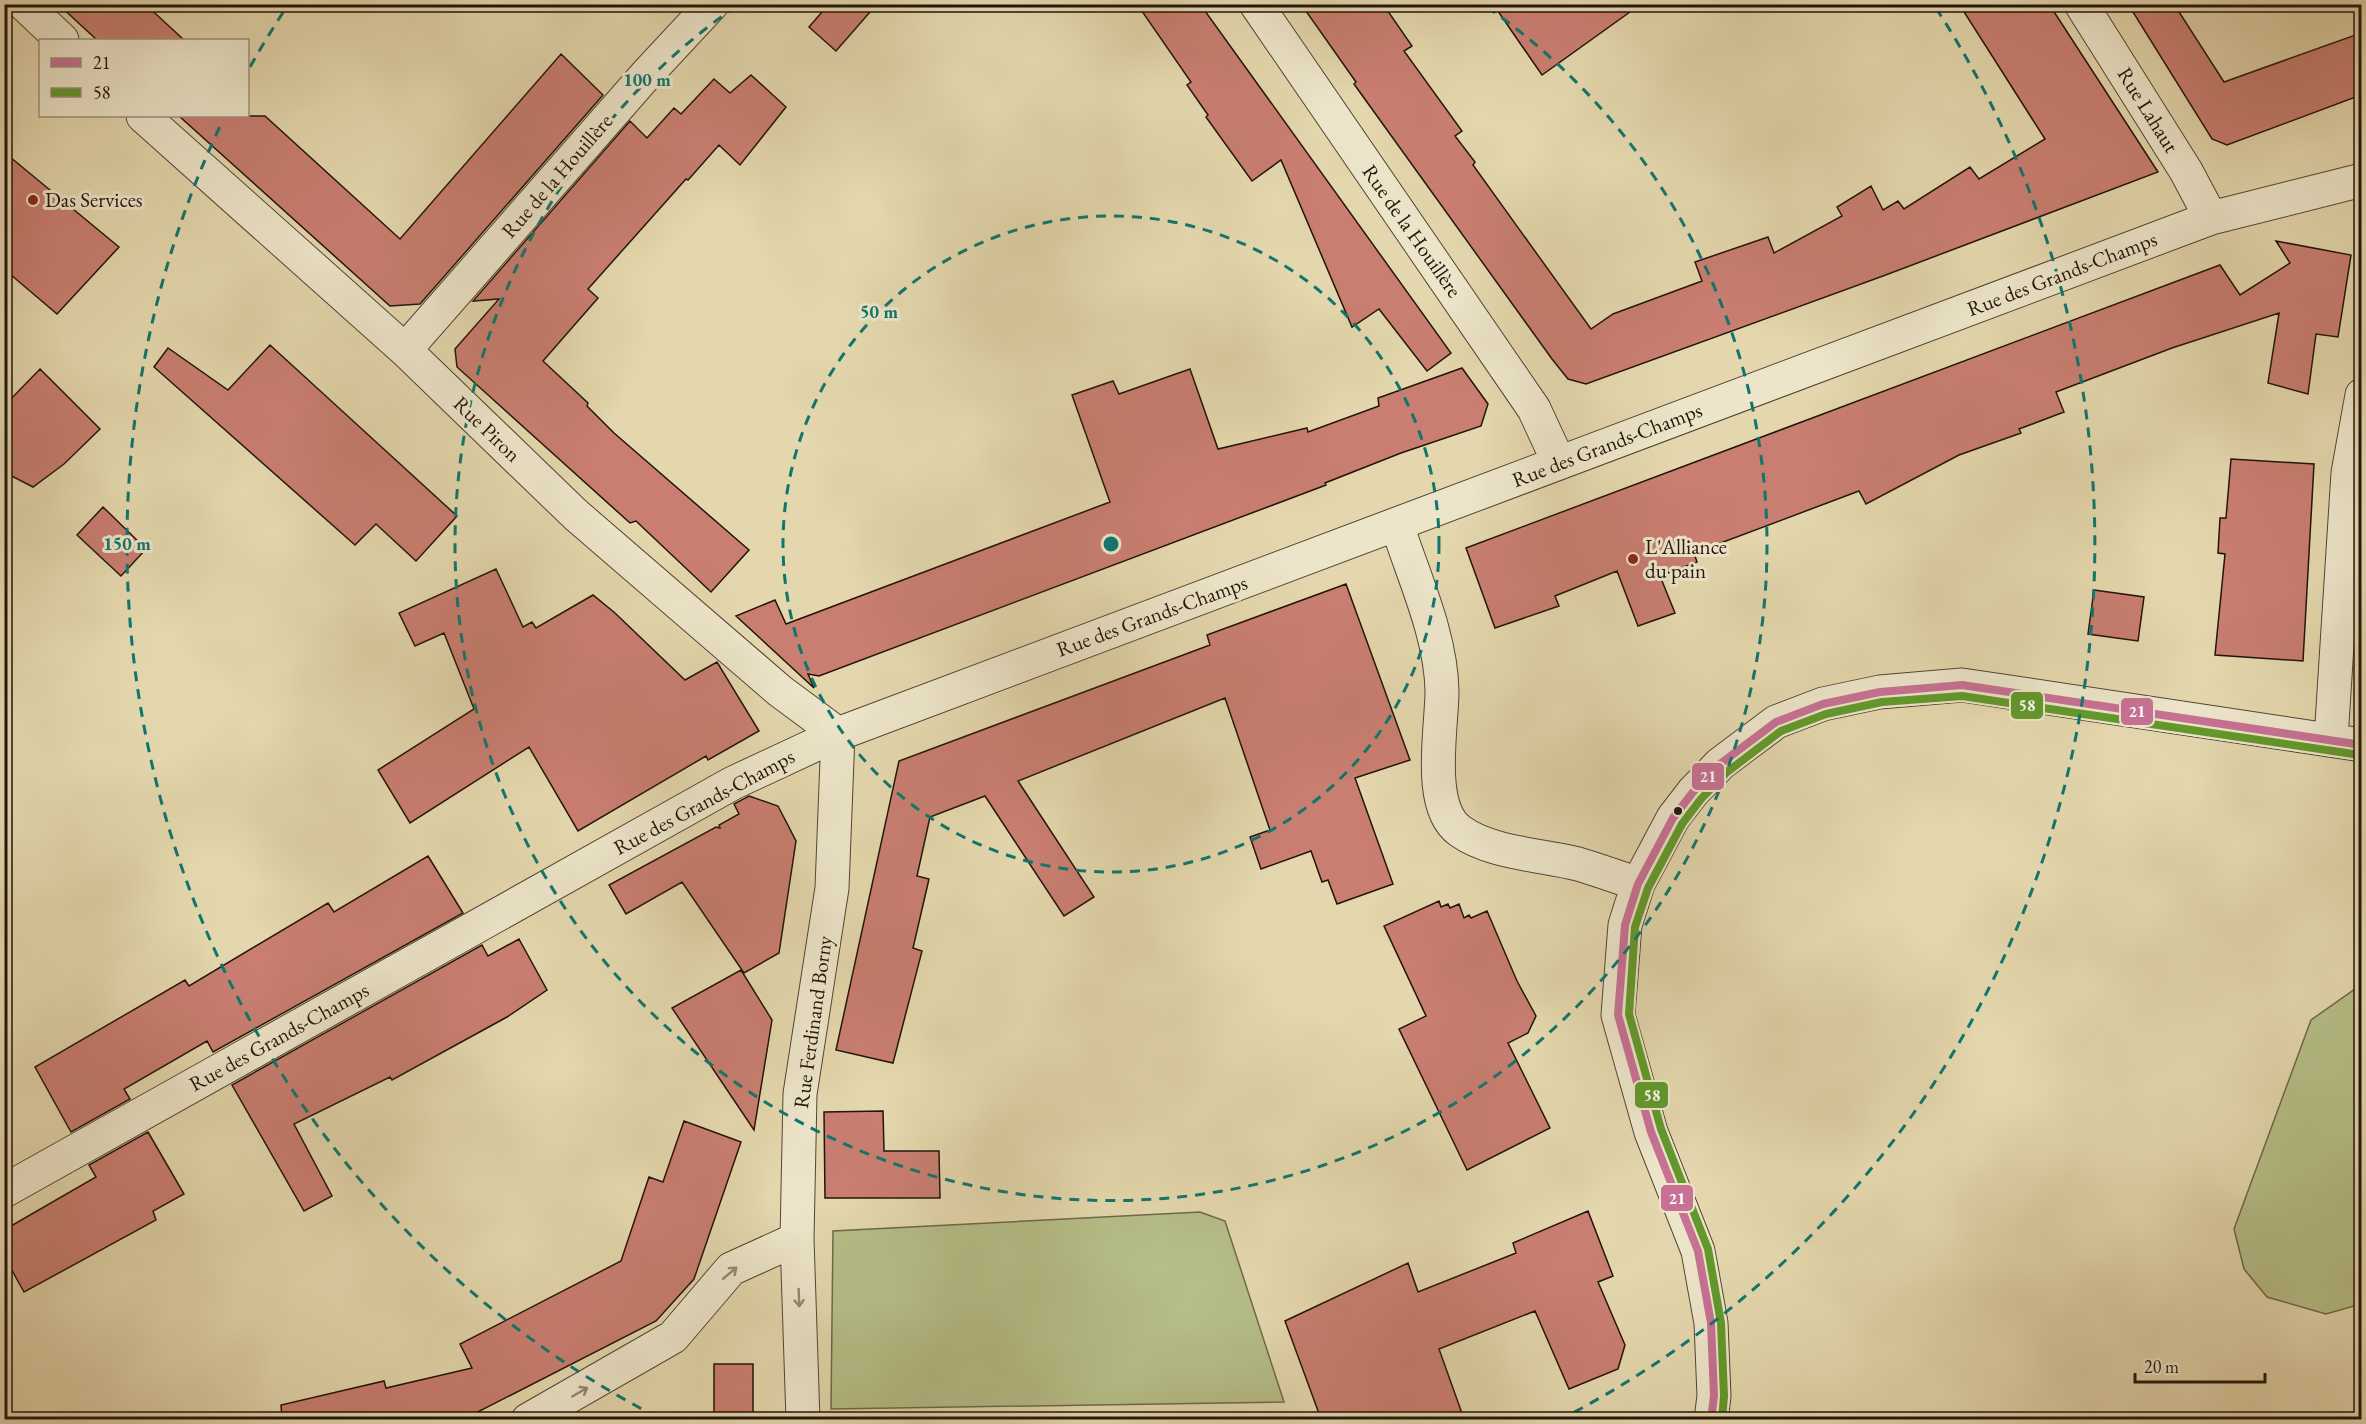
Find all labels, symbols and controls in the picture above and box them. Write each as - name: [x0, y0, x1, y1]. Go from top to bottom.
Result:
- legend: [39, 39, 249, 117]
- text: 21: [93, 51, 110, 74]
- street label: Rue Lahaut: [2112, 62, 2186, 158]
- text: 100 m: [623, 68, 671, 91]
- text: 58: [93, 81, 110, 104]
- street label: Rue de la Houillère: [495, 108, 618, 243]
- street label: Rue de la Houillère: [1357, 159, 1468, 302]
- place label: Das Services: [45, 186, 143, 213]
- marker: Das Services: [26, 193, 40, 207]
- street label: Rue des Grands-Champs: [1963, 225, 2161, 322]
- text: 50 m: [860, 300, 898, 323]
- street label: Rue Piron: [448, 390, 527, 467]
- street label: Rue des Grands-Champs: [1508, 396, 1706, 493]
- text: 150 m: [103, 532, 151, 555]
- place label: L'Alliance du pain: [1645, 533, 1727, 584]
- centre of rings: [1101, 534, 1121, 554]
- marker: L'Alliance du pain: [1626, 552, 1640, 566]
- street label: Rue des Grands-Champs: [1053, 568, 1251, 663]
- line badge: 58: [2010, 691, 2044, 720]
- text: 58: [2019, 695, 2035, 716]
- line badge: 21: [2120, 697, 2154, 726]
- text: 21: [2129, 701, 2145, 722]
- street label: Rue des Grands-Champs: [609, 742, 799, 861]
- line badge: 21: [1691, 762, 1725, 791]
- text: 21: [1700, 766, 1716, 787]
- unlabelled marker: [1672, 805, 1684, 817]
- street label: Rue Ferdinand Borny: [787, 933, 838, 1110]
- street label: Rue des Grands-Champs: [184, 976, 374, 1097]
- line badge: 58: [1634, 1081, 1669, 1109]
- text: 58: [1644, 1085, 1660, 1106]
- line badge: 21: [1660, 1184, 1694, 1212]
- text: 21: [1669, 1188, 1685, 1209]
- one-way arrow: [722, 1266, 738, 1280]
- one-way arrow: [794, 1287, 805, 1307]
- scale bar: [2135, 1346, 2266, 1384]
- text: 20 m: [2144, 1355, 2179, 1378]
- one-way arrow: [571, 1385, 588, 1397]

